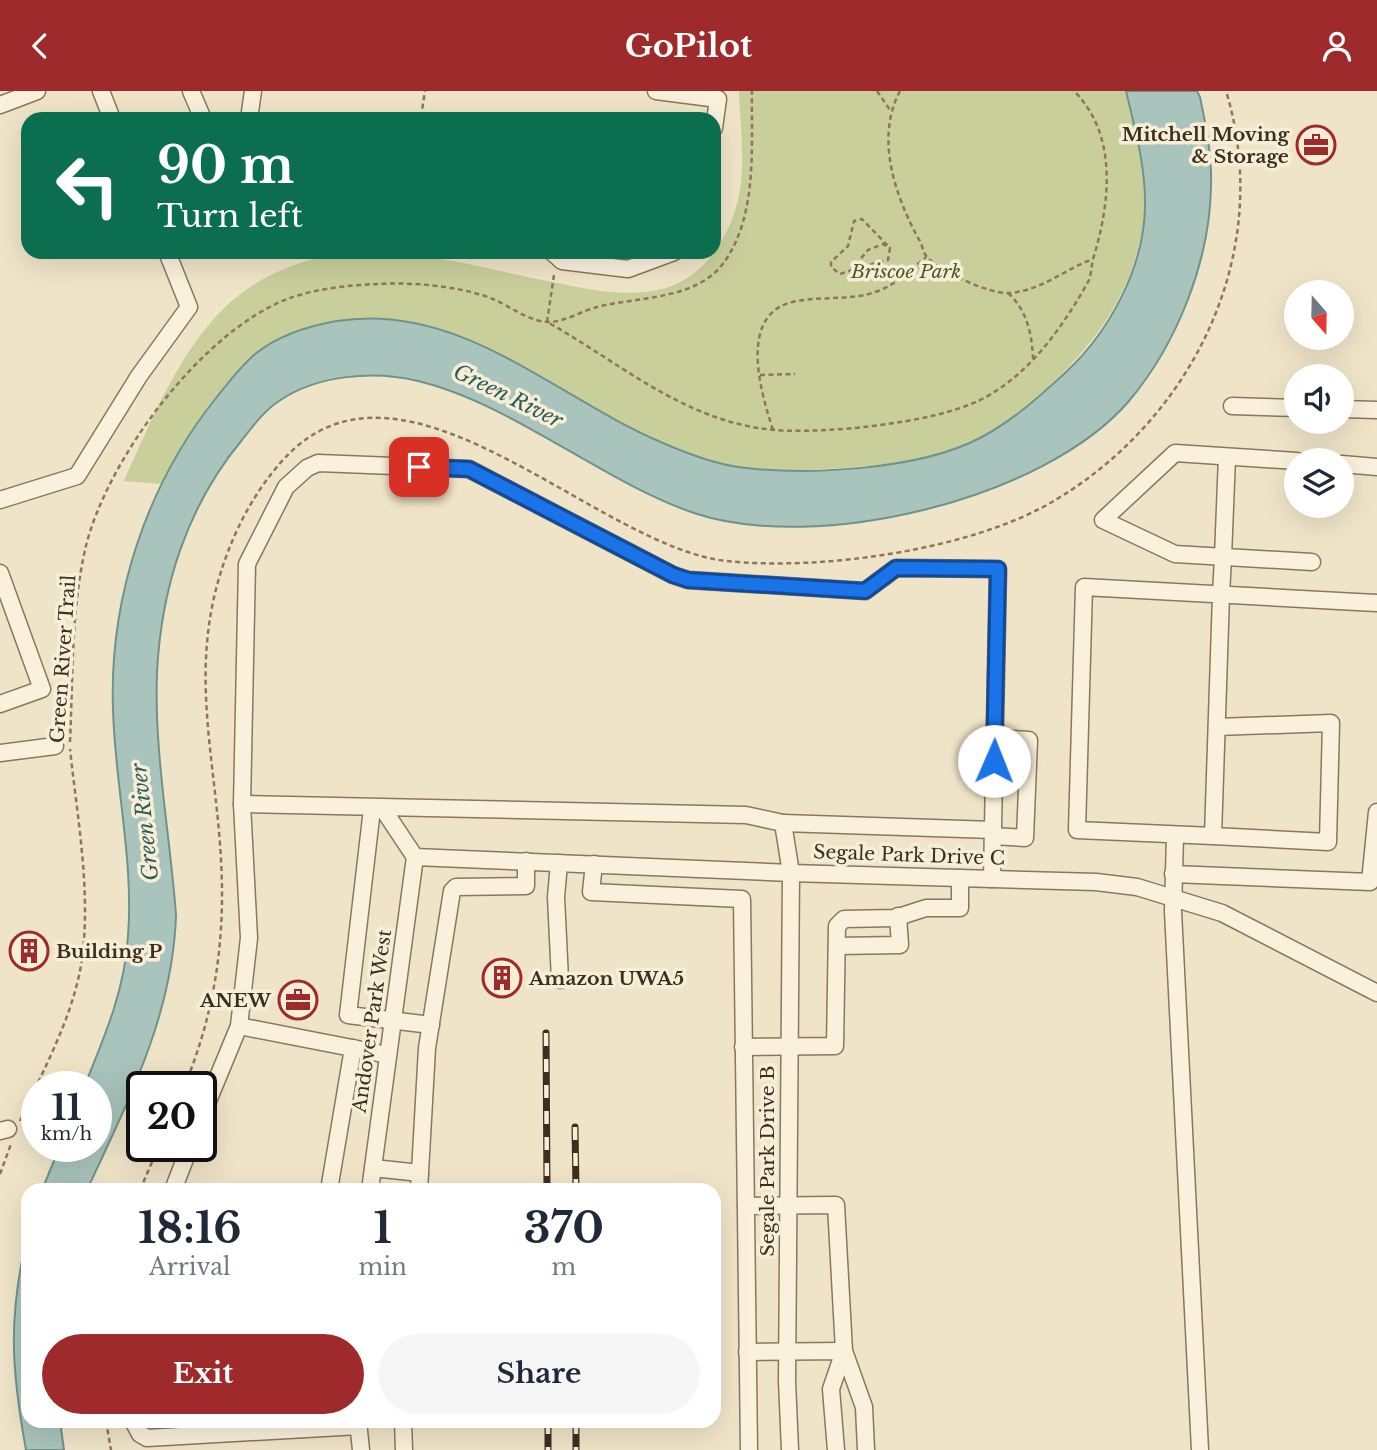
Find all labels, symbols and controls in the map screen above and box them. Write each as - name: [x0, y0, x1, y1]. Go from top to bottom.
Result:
- text: GoPilot: [625, 26, 752, 66]
- icon: back: [21, 27, 59, 65]
- icon: person: [1318, 27, 1356, 65]
- place label: Mitchell Moving & Storage: [1122, 123, 1290, 168]
- office icon: Mitchell Moving & Storage: [1295, 124, 1337, 166]
- text: 90 m: [157, 135, 294, 196]
- icon: left: [42, 140, 133, 231]
- text: Turn left: [157, 196, 303, 236]
- park label: Briscoe Park: [850, 260, 961, 283]
- north arrow: [1284, 280, 1354, 350]
- map controls: [1284, 280, 1354, 518]
- water label: Green River: [449, 358, 568, 434]
- button: sound: [1284, 364, 1354, 434]
- pin: [389, 437, 449, 497]
- icon: arrive: [400, 448, 438, 486]
- button: layers: [1284, 448, 1354, 518]
- street label: Green River Trail: [46, 574, 80, 744]
- position arrow: [957, 724, 1031, 798]
- water label: Green River: [126, 761, 164, 882]
- street label: Segale Park Drive C: [813, 840, 1005, 870]
- street label: Andover Park West: [348, 927, 396, 1115]
- building icon: Building P: [8, 930, 50, 972]
- place label: Building P: [56, 940, 162, 963]
- building icon: Amazon UWA5: [481, 957, 523, 999]
- place label: Amazon UWA5: [528, 967, 684, 990]
- office icon: ANEW: [277, 979, 319, 1021]
- place label: ANEW: [199, 989, 272, 1012]
- street label: Segale Park Drive B: [756, 1065, 779, 1257]
- speed limit sign: 20: [126, 1071, 217, 1162]
- text: 11: [51, 1086, 82, 1129]
- text: km/h: [41, 1123, 92, 1145]
- text: 18:16: [138, 1202, 242, 1254]
- text: 1: [374, 1202, 392, 1254]
- text: 370: [524, 1202, 604, 1254]
- text: Arrival: [149, 1253, 230, 1281]
- text: min: [359, 1253, 407, 1281]
- text: m: [552, 1253, 576, 1281]
- button: Exit: [42, 1334, 364, 1414]
- button: Share: [378, 1334, 700, 1414]

